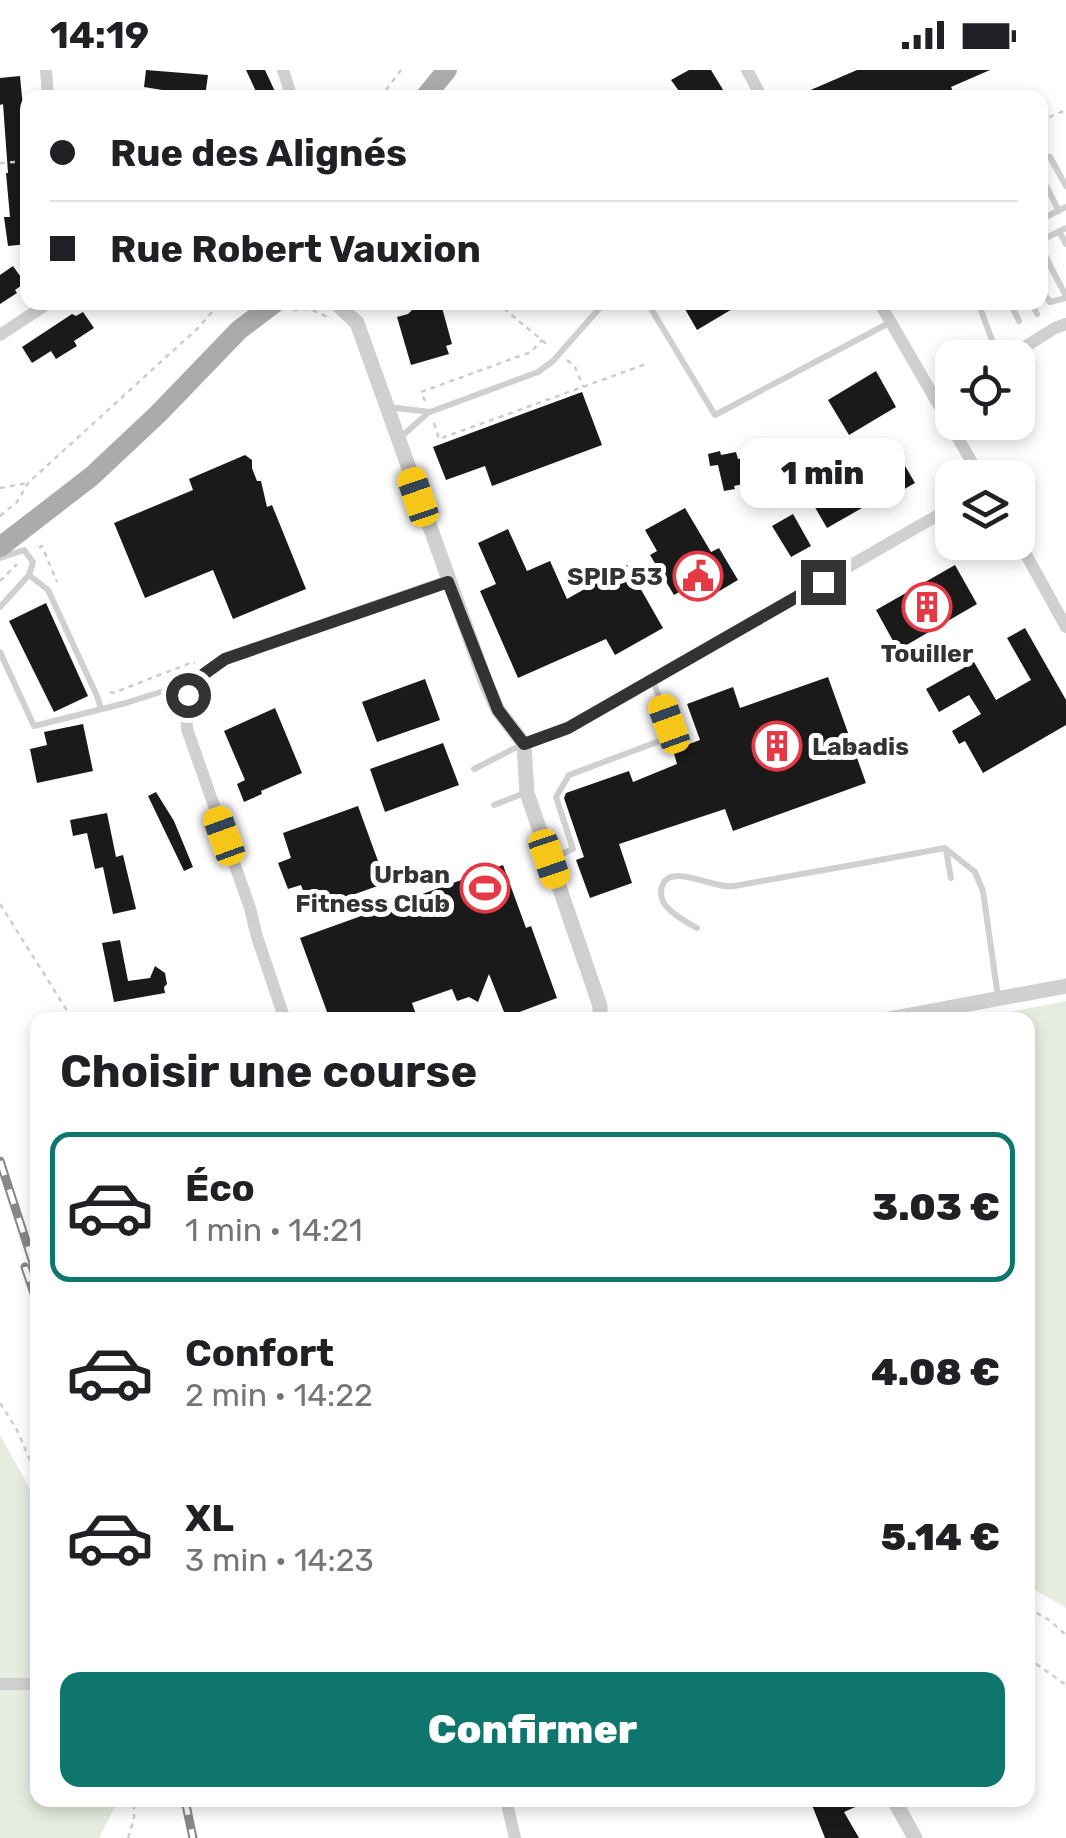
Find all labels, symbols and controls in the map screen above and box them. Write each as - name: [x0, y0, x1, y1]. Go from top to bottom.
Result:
- text: 14:19: [50, 12, 149, 58]
- text: Rue des Alignés: [110, 130, 407, 176]
- text: Rue Robert Vauxion: [110, 226, 481, 272]
- map controls: [935, 340, 1035, 560]
- button: locate: [935, 340, 1035, 440]
- callout: 1 min: [740, 437, 906, 507]
- text: 1 min: [781, 454, 864, 492]
- button: layers: [935, 460, 1035, 560]
- car: [394, 464, 442, 530]
- public building icon: SPIP 53: [672, 550, 724, 602]
- route end: [801, 560, 846, 605]
- place label: SPIP 53: [567, 562, 663, 591]
- building icon: Touiller: [901, 581, 953, 633]
- place label: Touiller: [881, 639, 974, 668]
- route start: [166, 673, 211, 718]
- car: [645, 691, 693, 757]
- building icon: Labadis: [751, 720, 803, 772]
- place label: Labadis: [812, 732, 909, 761]
- car: [200, 803, 248, 869]
- car: [525, 826, 573, 892]
- place label: Urban Fitness Club: [295, 860, 450, 918]
- sports icon: Urban Fitness Club: [459, 862, 511, 914]
- text: Choisir une course: [60, 1045, 477, 1098]
- icon: car: [65, 1162, 155, 1252]
- text: Éco: [185, 1165, 255, 1211]
- text: 3.03 €: [872, 1184, 1000, 1230]
- text: 1 min · 14:21: [185, 1211, 363, 1249]
- icon: car: [65, 1327, 155, 1417]
- text: Confort: [185, 1330, 334, 1376]
- text: 4.08 €: [871, 1349, 1000, 1395]
- text: 2 min · 14:22: [185, 1376, 373, 1414]
- icon: car: [65, 1492, 155, 1582]
- text: XL: [185, 1495, 234, 1541]
- text: 5.14 €: [881, 1514, 1000, 1560]
- text: 3 min · 14:23: [185, 1541, 374, 1579]
- button: Confirmer: [60, 1672, 1005, 1787]

